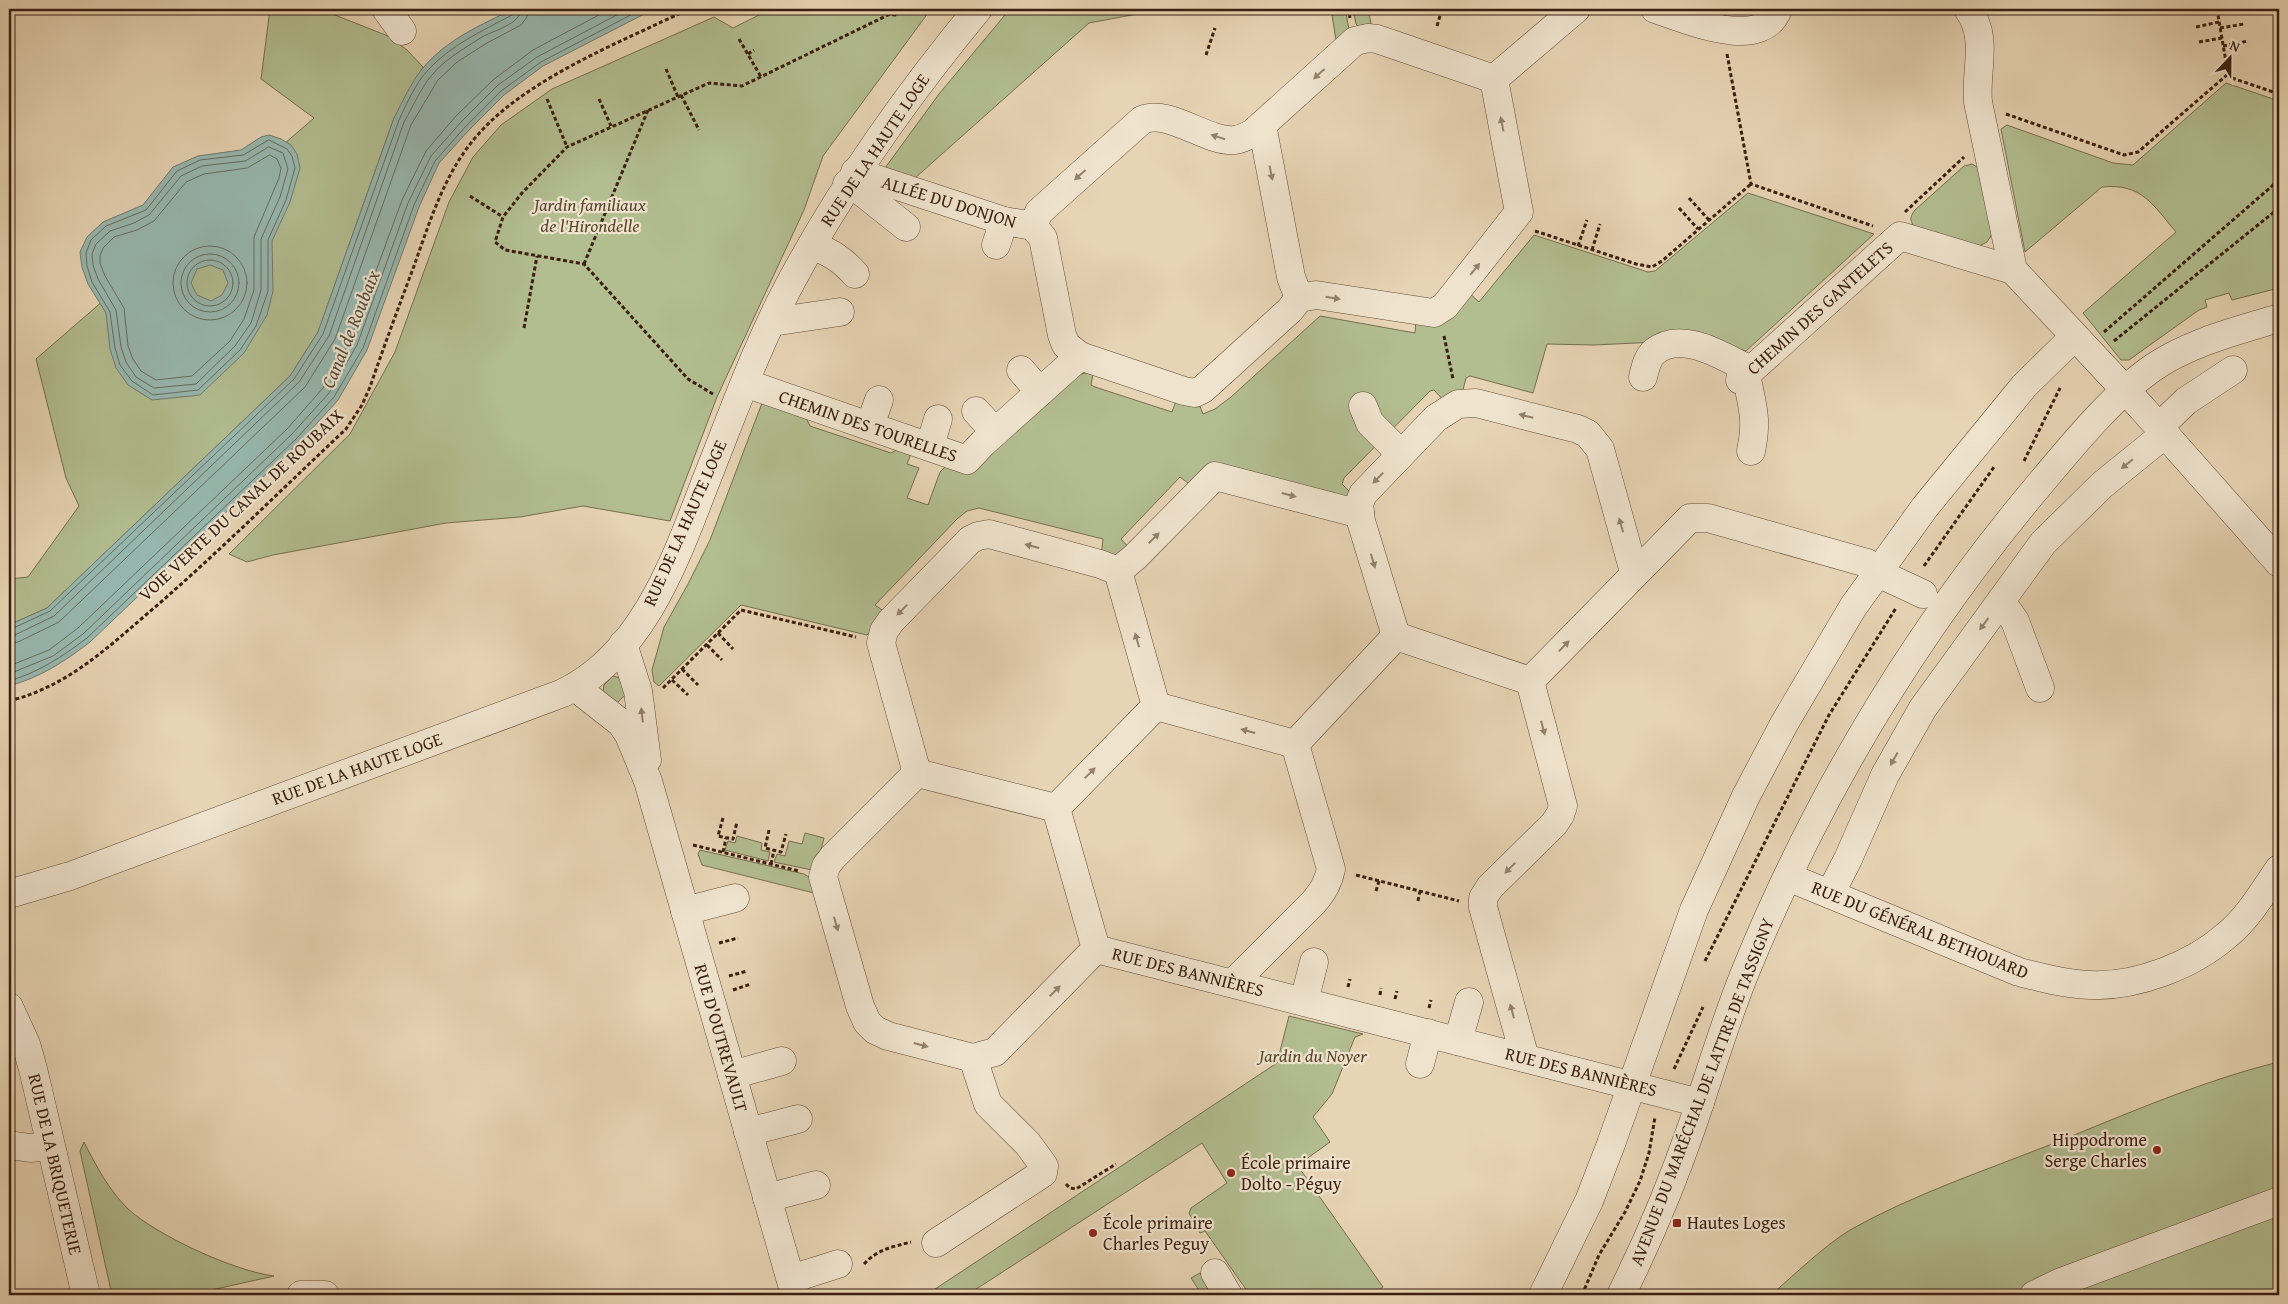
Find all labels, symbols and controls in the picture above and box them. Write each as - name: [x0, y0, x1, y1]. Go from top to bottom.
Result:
- north arrow: [2206, 32, 2256, 82]
- text: N: [2227, 35, 2244, 57]
- street label: RUE DE LA HAUTE LOGE: [813, 68, 936, 232]
- one-way arrow: [1313, 68, 1325, 80]
- one-way arrow: [1497, 116, 1505, 132]
- one-way arrow: [1210, 133, 1225, 141]
- one-way arrow: [1267, 166, 1275, 181]
- street label: ALLÉE DU DONJON: [879, 168, 1020, 235]
- one-way arrow: [1075, 169, 1087, 181]
- park label: Jardin familiaux de l'Hirondelle: [531, 191, 647, 239]
- street label: CHEMIN DES GANTELETS: [1740, 234, 1899, 381]
- one-way arrow: [1469, 263, 1480, 276]
- water label: Canal de Roubaix: [314, 265, 387, 392]
- one-way arrow: [1326, 294, 1342, 302]
- street label: CHEMIN DES TOURELLES: [775, 382, 961, 469]
- street label: VOIE VERTE DU CANAL DE ROUBAIX: [132, 402, 349, 607]
- one-way arrow: [1519, 412, 1534, 420]
- street label: RUE DE LA HAUTE LOGE: [636, 435, 733, 610]
- one-way arrow: [2121, 459, 2134, 470]
- one-way arrow: [1372, 472, 1384, 484]
- one-way arrow: [1281, 492, 1296, 500]
- one-way arrow: [1617, 518, 1625, 533]
- one-way arrow: [1148, 532, 1160, 544]
- one-way arrow: [1024, 541, 1039, 549]
- one-way arrow: [1370, 553, 1378, 568]
- one-way arrow: [896, 604, 908, 616]
- one-way arrow: [1979, 617, 1990, 630]
- one-way arrow: [1133, 633, 1141, 648]
- one-way arrow: [1558, 640, 1570, 652]
- one-way arrow: [638, 707, 646, 723]
- one-way arrow: [1539, 721, 1547, 736]
- street label: RUE DE LA HAUTE LOGE: [268, 725, 446, 812]
- one-way arrow: [1241, 727, 1256, 735]
- one-way arrow: [1890, 752, 1899, 765]
- one-way arrow: [1084, 767, 1096, 779]
- one-way arrow: [1504, 861, 1516, 873]
- street label: RUE DU GÉNÉRAL BETHOUARD: [1808, 874, 2033, 986]
- street label: AVENUE DU MARÉCHAL DE LATTRE DE TASSIGNY: [1622, 914, 1781, 1270]
- one-way arrow: [833, 917, 841, 932]
- street label: RUE DES BANNIÈRES: [1109, 940, 1267, 1003]
- street label: RUE D'OUTREVAULT: [687, 961, 756, 1115]
- one-way arrow: [1049, 985, 1061, 997]
- one-way arrow: [1508, 1004, 1516, 1019]
- street label: RUE DES BANNIÈRES: [1502, 1040, 1660, 1103]
- one-way arrow: [913, 1041, 928, 1049]
- park label: Jardin du Noyer: [1256, 1042, 1368, 1069]
- street label: RUE DE LA BRIQUETERIE: [22, 1071, 89, 1257]
- place label: Hippodrome Serge Charles: [2045, 1126, 2147, 1174]
- marker: Hippodrome Serge Charles: [2151, 1144, 2163, 1156]
- place label: École primaire Dolto - Péguy: [1241, 1149, 1351, 1197]
- marker: École primaire Dolto - Péguy: [1225, 1167, 1237, 1179]
- place label: École primaire Charles Peguy: [1103, 1209, 1213, 1257]
- place label: Hautes Loges: [1687, 1209, 1786, 1236]
- marker: Hautes Loges: [1671, 1217, 1683, 1229]
- marker: École primaire Charles Peguy: [1087, 1227, 1099, 1239]

